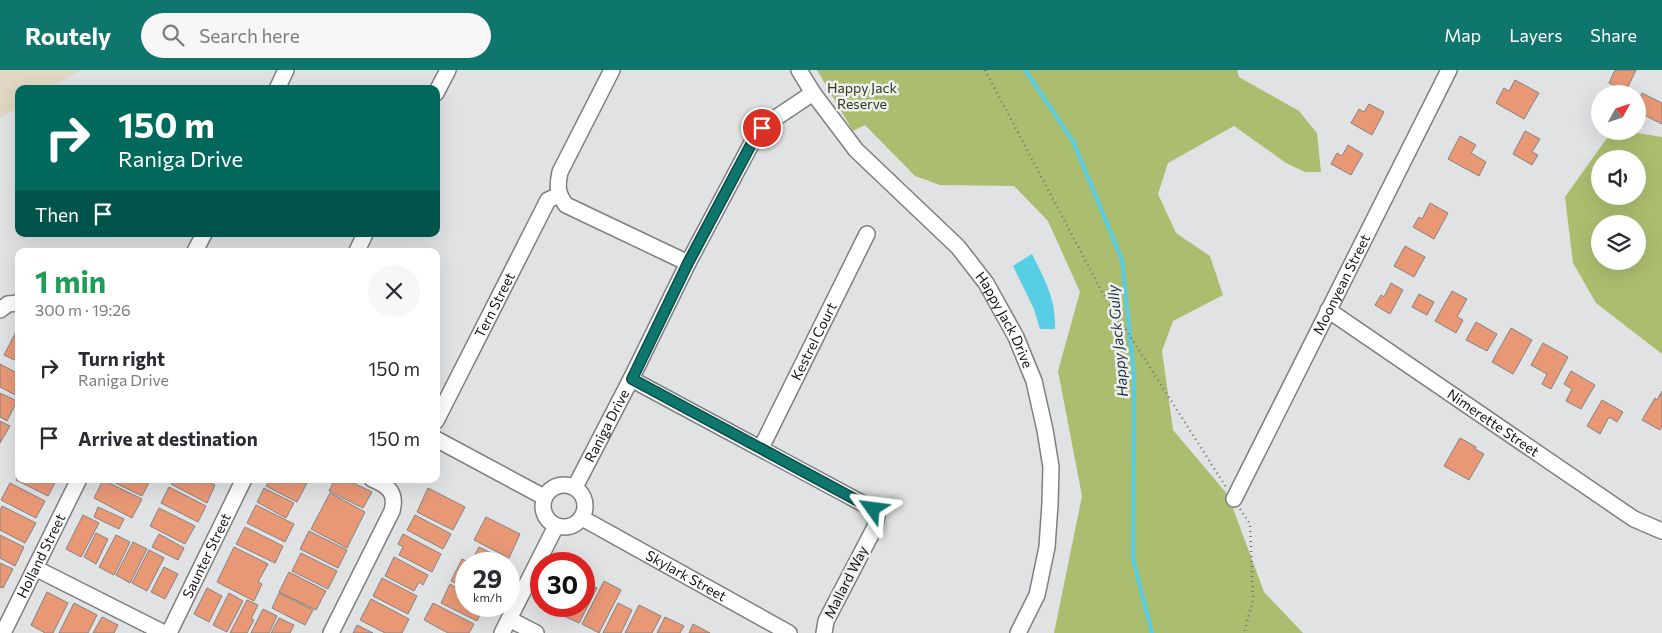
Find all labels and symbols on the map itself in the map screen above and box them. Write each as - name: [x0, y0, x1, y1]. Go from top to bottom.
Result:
- park label: Happy Jack Reserve: [827, 79, 897, 112]
- north arrow: [1591, 85, 1646, 140]
- pin: [741, 107, 783, 149]
- street label: Moonyean Street: [1309, 231, 1373, 337]
- street label: Happy Jack Drive: [972, 268, 1037, 370]
- street label: Tern Street: [471, 269, 518, 340]
- water label: Happy Jack Gully: [1103, 283, 1131, 398]
- street label: Kestrel Court: [787, 299, 840, 383]
- street label: Nimerette Street: [1444, 385, 1543, 460]
- street label: Raniga Drive: [580, 386, 632, 465]
- position arrow: [846, 482, 898, 534]
- street label: Saunter Street: [178, 510, 234, 601]
- street label: Holland Street: [13, 511, 69, 601]
- street label: Mallard Way: [820, 543, 871, 621]
- street label: Skylark Street: [643, 546, 730, 605]
- speed limit sign: 30: [530, 552, 595, 617]

